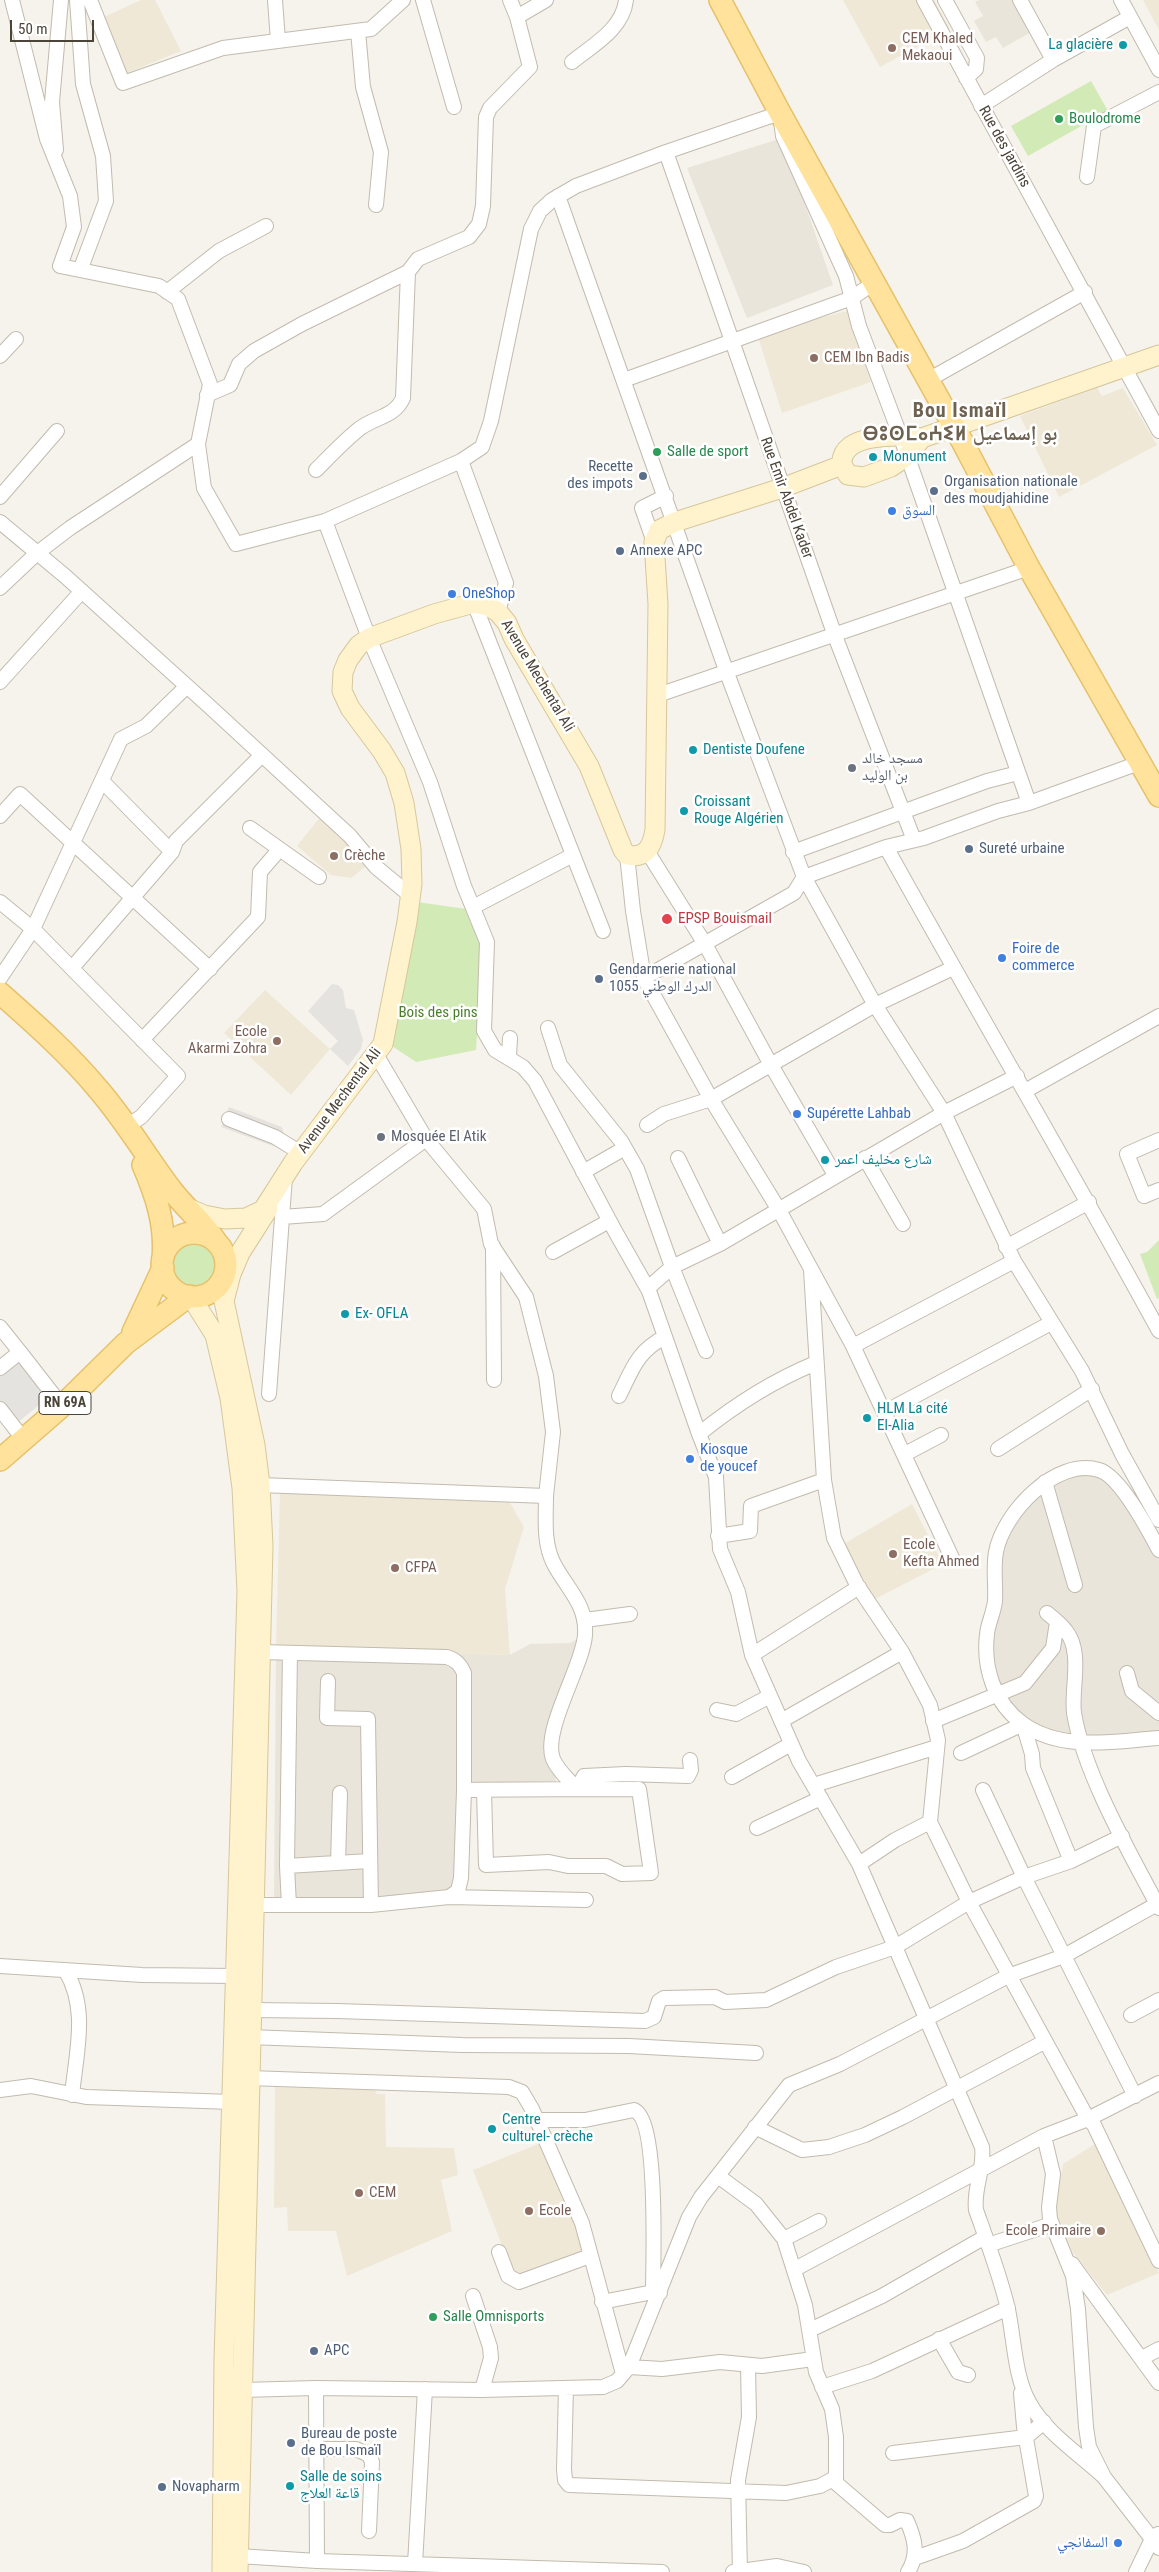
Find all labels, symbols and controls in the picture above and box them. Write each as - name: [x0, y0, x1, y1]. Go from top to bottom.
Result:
- scale bar: [12, 10, 96, 42]
- text: 50 m: [18, 20, 48, 38]
- place label: CEM Khaled Mekaoui: [902, 30, 973, 65]
- place label: La glacière: [1048, 36, 1113, 54]
- marker: La glacière: [1117, 39, 1129, 51]
- marker: CEM Khaled Mekaoui: [886, 42, 898, 54]
- street label: Rue des jardins: [974, 103, 1034, 191]
- place label: Boulodrome: [1069, 110, 1141, 128]
- marker: Boulodrome: [1053, 113, 1065, 125]
- place label: CEM Ibn Badis: [824, 349, 910, 367]
- marker: CEM Ibn Badis: [808, 352, 820, 364]
- district label: Bou Ismaïl ⴱⵓⵙⵎⴰⵄⵉⵍ بو إسماعيل: [868, 400, 1052, 447]
- street label: Rue Emir Abdel Kader: [756, 435, 816, 561]
- place label: Salle de sport: [667, 443, 748, 461]
- marker: Salle de sport: [651, 446, 663, 458]
- place label: Monument: [883, 448, 946, 466]
- marker: Monument: [867, 451, 879, 463]
- place label: Recette des impots: [567, 458, 633, 493]
- marker: Recette des impots: [637, 470, 649, 482]
- place label: Organisation nationale des moudjahidine: [944, 473, 1078, 508]
- marker: Organisation nationale des moudjahidine: [928, 485, 940, 497]
- place label: السوق: [902, 502, 935, 520]
- marker: السوق: [886, 505, 898, 517]
- place label: Annexe APC: [630, 542, 703, 560]
- marker: Annexe APC: [614, 545, 626, 557]
- place label: OneShop: [462, 585, 515, 603]
- marker: OneShop: [446, 588, 458, 600]
- street label: Avenue Mechental Ali: [496, 617, 578, 735]
- place label: Dentiste Doufene: [703, 741, 805, 759]
- marker: Dentiste Doufene: [687, 744, 699, 756]
- place label: مسجد خالد بن الوليد: [862, 750, 923, 785]
- marker: مسجد خالد بن الوليد: [846, 762, 858, 774]
- place label: Croissant Rouge Algérien: [694, 793, 783, 828]
- marker: Croissant Rouge Algérien: [678, 805, 690, 817]
- place label: Sureté urbaine: [979, 840, 1065, 858]
- marker: Sureté urbaine: [963, 843, 975, 855]
- place label: Crèche: [344, 847, 385, 865]
- marker: Crèche: [328, 850, 340, 862]
- place label: EPSP Bouismail: [678, 910, 772, 928]
- marker: EPSP Bouismail: [660, 912, 674, 926]
- place label: Foire de commerce: [1012, 940, 1074, 975]
- marker: Foire de commerce: [996, 952, 1008, 964]
- place label: Gendarmerie national 1055 الدرك الوطني: [609, 961, 736, 996]
- marker: Gendarmerie national 1055 الدرك الوطني: [593, 973, 605, 985]
- park label: Bois des pins: [398, 1004, 478, 1022]
- place label: Ecole Akarmi Zohra: [188, 1023, 267, 1058]
- marker: Ecole Akarmi Zohra: [271, 1035, 283, 1047]
- street label: Avenue Mechental Ali: [294, 1045, 386, 1157]
- place label: Supérette Lahbab: [807, 1105, 911, 1123]
- marker: Supérette Lahbab: [791, 1108, 803, 1120]
- place label: Mosquée El Atik: [391, 1128, 486, 1146]
- marker: Mosquée El Atik: [375, 1131, 387, 1143]
- place label: شارع مخليف اعمر: [835, 1151, 932, 1169]
- marker: شارع مخليف اعمر: [819, 1154, 831, 1166]
- place label: Ex- OFLA: [355, 1305, 408, 1323]
- marker: Ex- OFLA: [339, 1308, 351, 1320]
- road number: RN 69A: [39, 1392, 91, 1415]
- place label: HLM La cité El-Alia: [877, 1400, 948, 1435]
- marker: HLM La cité El-Alia: [861, 1412, 873, 1424]
- place label: Kiosque de youcef: [700, 1441, 758, 1476]
- marker: Kiosque de youcef: [684, 1453, 696, 1465]
- place label: Ecole Kefta Ahmed: [903, 1536, 979, 1571]
- marker: Ecole Kefta Ahmed: [887, 1548, 899, 1560]
- place label: CFPA: [405, 1559, 437, 1577]
- marker: CFPA: [389, 1562, 401, 1574]
- place label: Centre culturel- crèche: [502, 2111, 593, 2146]
- marker: Centre culturel- crèche: [486, 2123, 498, 2135]
- place label: CEM: [369, 2184, 396, 2202]
- marker: CEM: [353, 2187, 365, 2199]
- place label: Ecole: [539, 2202, 571, 2220]
- marker: Ecole: [523, 2205, 535, 2217]
- place label: Ecole Primaire: [1006, 2222, 1091, 2240]
- marker: Ecole Primaire: [1095, 2225, 1107, 2237]
- place label: Salle Omnisports: [443, 2308, 544, 2326]
- marker: Salle Omnisports: [427, 2311, 439, 2323]
- place label: APC: [324, 2342, 349, 2360]
- marker: APC: [308, 2345, 320, 2357]
- place label: Bureau de poste de Bou Ismaïl: [301, 2425, 397, 2460]
- marker: Bureau de poste de Bou Ismaïl: [285, 2437, 297, 2449]
- place label: Salle de soins قاعة العلاج: [300, 2468, 382, 2503]
- place label: Novapharm: [172, 2478, 240, 2496]
- marker: Salle de soins قاعة العلاج: [284, 2480, 296, 2492]
- marker: Novapharm: [156, 2481, 168, 2493]
- place label: السفانجي: [1057, 2534, 1108, 2552]
- marker: السفانجي: [1112, 2537, 1124, 2549]

